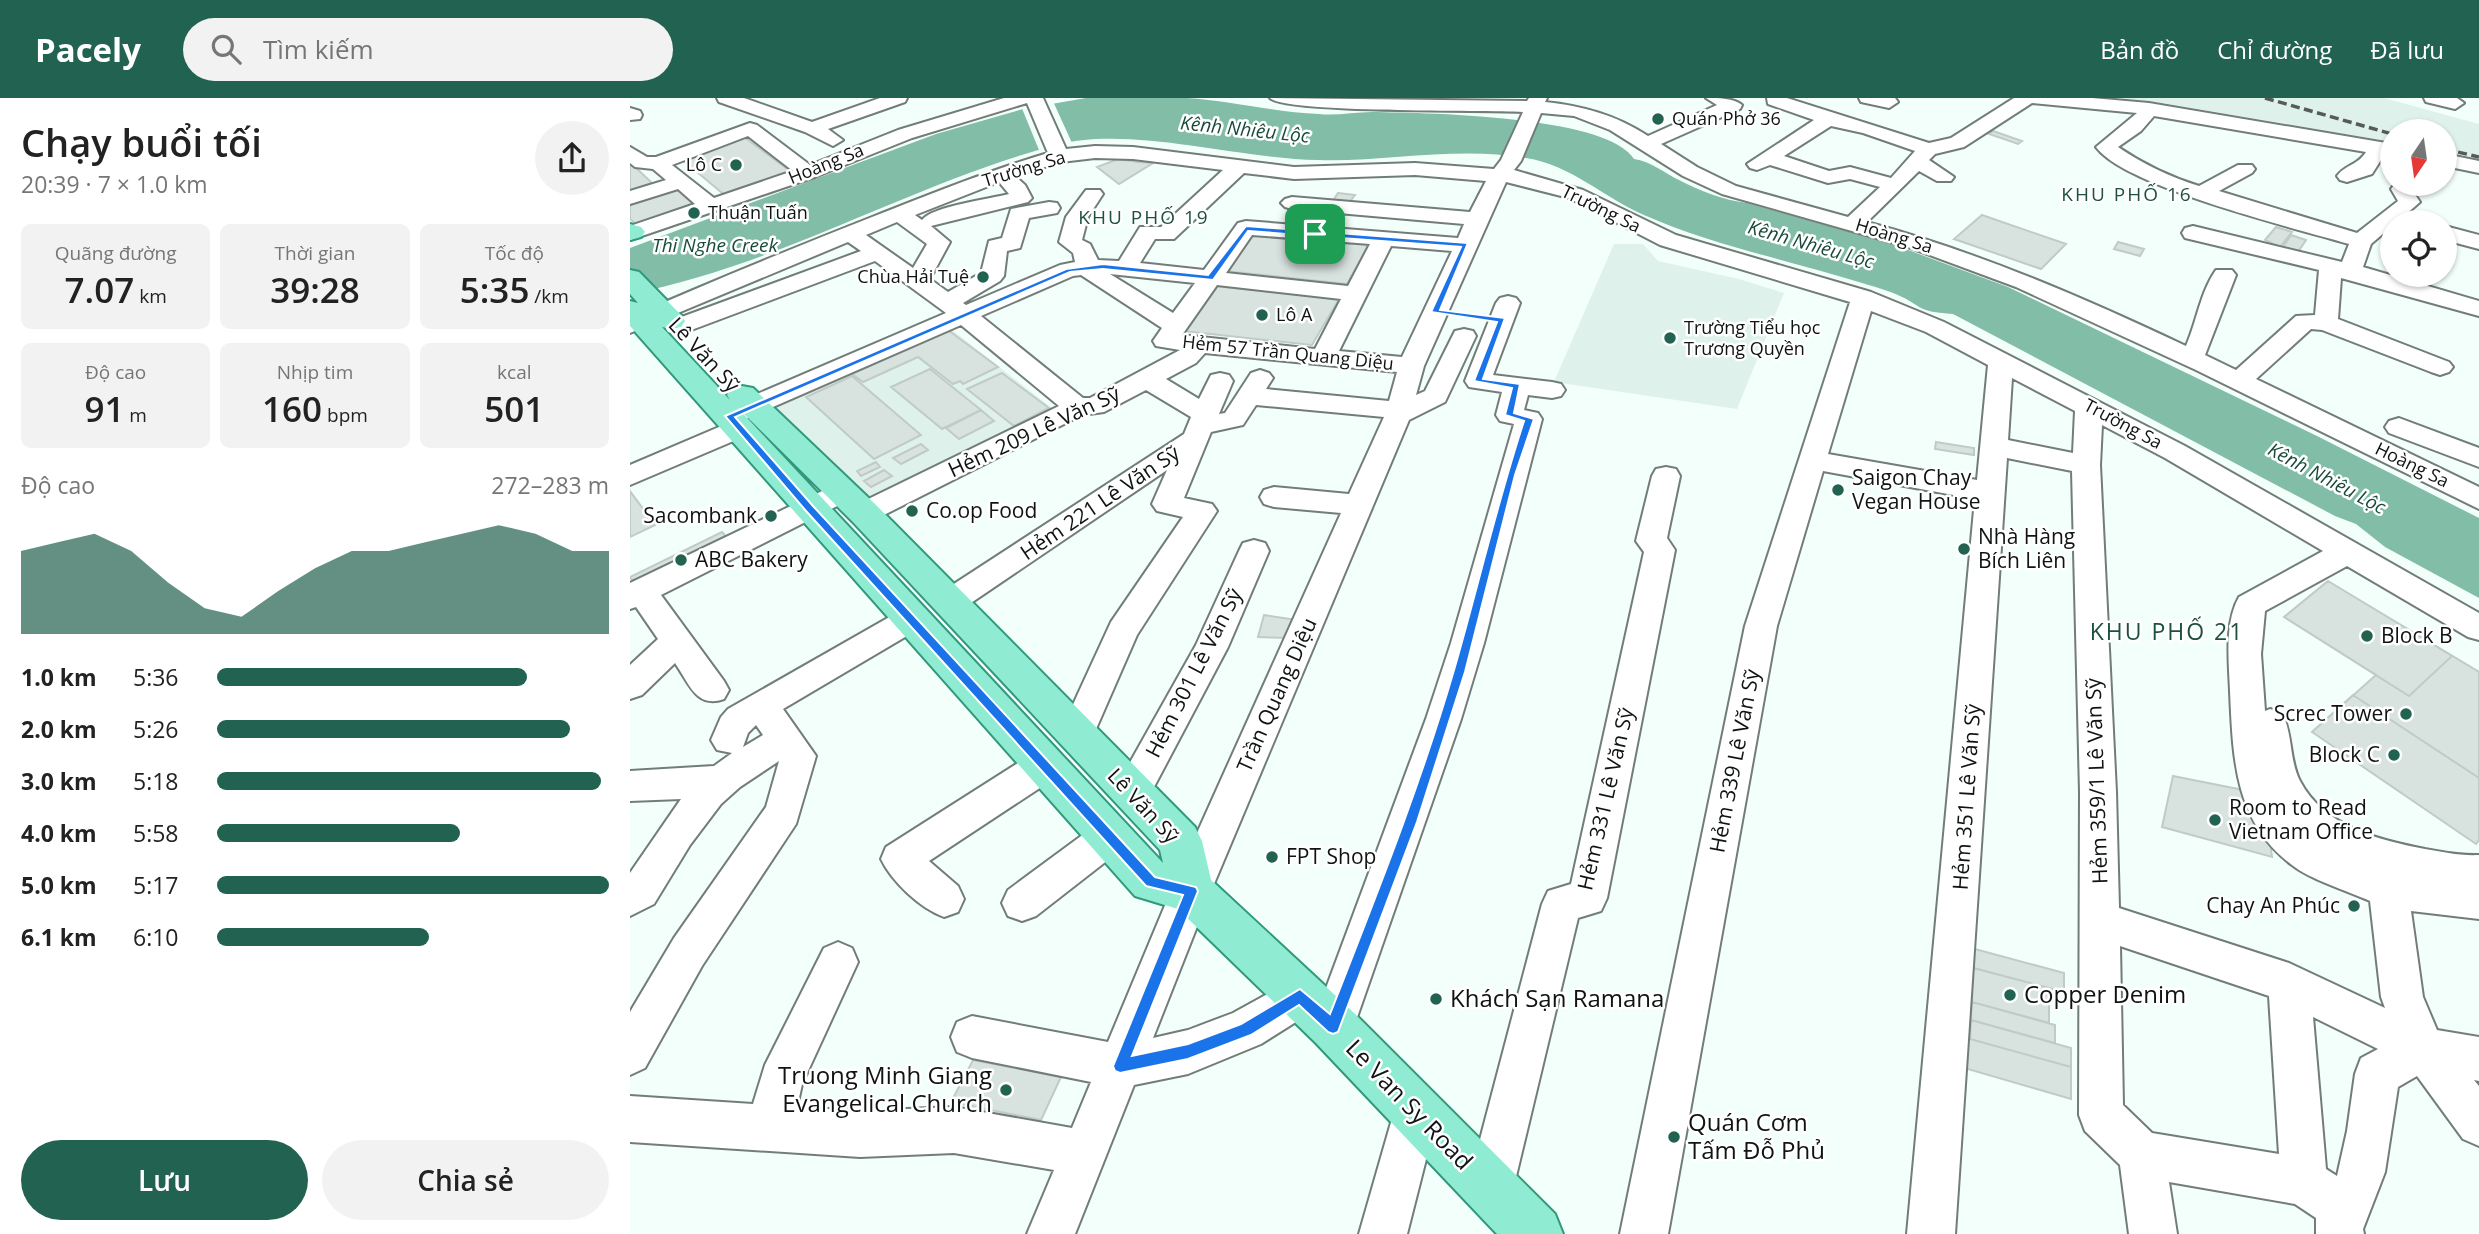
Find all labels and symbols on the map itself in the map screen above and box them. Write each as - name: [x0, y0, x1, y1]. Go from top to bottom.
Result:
- place label: Quán Phở 36: [1672, 106, 1781, 130]
- water label: Kênh Nhiêu Lộc: [1179, 109, 1311, 149]
- marker: Quán Phở 36: [1650, 111, 1666, 127]
- north arrow: [2380, 119, 2457, 196]
- street label: Hoàng Sa: [784, 137, 867, 189]
- street label: Trường Sa: [979, 144, 1068, 192]
- place label: Lô C: [686, 152, 722, 176]
- marker: Lô C: [728, 157, 744, 173]
- street label: Trường Sa: [1558, 179, 1645, 238]
- district label: KHU PHỐ 16: [2061, 181, 2193, 207]
- place label: Thuận Tuấn: [708, 200, 808, 224]
- district label: KHU PHỐ 19: [1078, 204, 1210, 230]
- pin: [1285, 204, 1345, 264]
- marker: Thuận Tuấn: [686, 205, 702, 221]
- street label: Hoàng Sa: [1853, 212, 1936, 258]
- water label: Kênh Nhiêu Lộc: [1745, 214, 1877, 274]
- water label: Thi Nghe Creek: [652, 232, 779, 258]
- place label: Chùa Hải Tuệ: [857, 264, 969, 288]
- marker: Chùa Hải Tuệ: [975, 269, 991, 285]
- place label: Lô A: [1276, 302, 1313, 326]
- marker: Lô A: [1254, 307, 1270, 323]
- street label: Lê Văn Sỹ: [663, 311, 747, 398]
- place label: Trường Tiểu học Trương Quyền: [1684, 315, 1821, 360]
- street label: Hẻm 57 Trần Quang Diệu: [1181, 329, 1395, 375]
- marker: Trường Tiểu học Trương Quyền: [1662, 330, 1678, 346]
- street label: Hẻm 209 Lê Văn Sỹ: [943, 379, 1124, 483]
- street label: Trường Sa: [2080, 392, 2167, 454]
- water label: Kênh Nhiêu Lộc: [2264, 436, 2391, 520]
- street label: Hoàng Sa: [2371, 436, 2453, 492]
- street label: Hẻm 221 Lê Văn Sỹ: [1014, 438, 1185, 566]
- place label: Saigon Chay Vegan House: [1852, 463, 1981, 515]
- marker: Saigon Chay Vegan House: [1830, 482, 1846, 498]
- place label: Co.op Food: [926, 496, 1037, 524]
- place label: Sacombank: [643, 501, 757, 529]
- marker: Co.op Food: [904, 503, 920, 519]
- marker: Sacombank: [763, 508, 779, 524]
- place label: Nhà Hàng Bích Liên: [1978, 522, 2075, 574]
- marker: Nhà Hàng Bích Liên: [1956, 541, 1972, 557]
- place label: ABC Bakery: [695, 545, 808, 573]
- marker: ABC Bakery: [673, 552, 689, 568]
- street label: Hẻm 301 Lê Văn Sỹ: [1138, 583, 1248, 762]
- street label: Trần Quang Diệu: [1230, 613, 1323, 776]
- district label: KHU PHỐ 21: [2090, 615, 2244, 647]
- place label: Block B: [2381, 621, 2453, 649]
- marker: Block B: [2359, 628, 2375, 644]
- street label: Hẻm 339 Lê Văn Sỹ: [1702, 666, 1766, 855]
- street label: Hẻm 359/1 Lê Văn Sỹ: [2078, 677, 2114, 885]
- place label: Screc Tower: [2274, 699, 2392, 727]
- street label: Hẻm 351 Lê Văn Sỹ: [1946, 702, 1987, 891]
- street label: Hẻm 331 Lê Văn Sỹ: [1570, 704, 1640, 893]
- marker: Screc Tower: [2398, 706, 2414, 722]
- place label: Block C: [2309, 740, 2380, 768]
- marker: Block C: [2386, 747, 2402, 763]
- street label: Lê Văn Sỹ: [1102, 762, 1186, 849]
- place label: Room to Read Vietnam Office: [2229, 793, 2373, 845]
- marker: Room to Read Vietnam Office: [2207, 812, 2223, 828]
- place label: FPT Shop: [1286, 842, 1376, 870]
- marker: FPT Shop: [1264, 849, 1280, 865]
- place label: Chay An Phúc: [2206, 891, 2340, 919]
- marker: Chay An Phúc: [2346, 898, 2362, 914]
- place label: Copper Denim: [2024, 977, 2186, 1010]
- place label: Khách Sạn Ramana: [1450, 981, 1664, 1014]
- marker: Copper Denim: [2002, 987, 2018, 1003]
- marker: Khách Sạn Ramana: [1428, 991, 1444, 1007]
- street label: Le Van Sy Road: [1339, 1032, 1481, 1176]
- place label: Truong Minh Giang Evangelical Church: [778, 1058, 992, 1119]
- marker: Truong Minh Giang Evangelical Church: [998, 1082, 1014, 1098]
- place label: Quán Cơm Tấm Đỗ Phủ: [1688, 1105, 1825, 1166]
- marker: Quán Cơm Tấm Đỗ Phủ: [1666, 1129, 1682, 1145]

